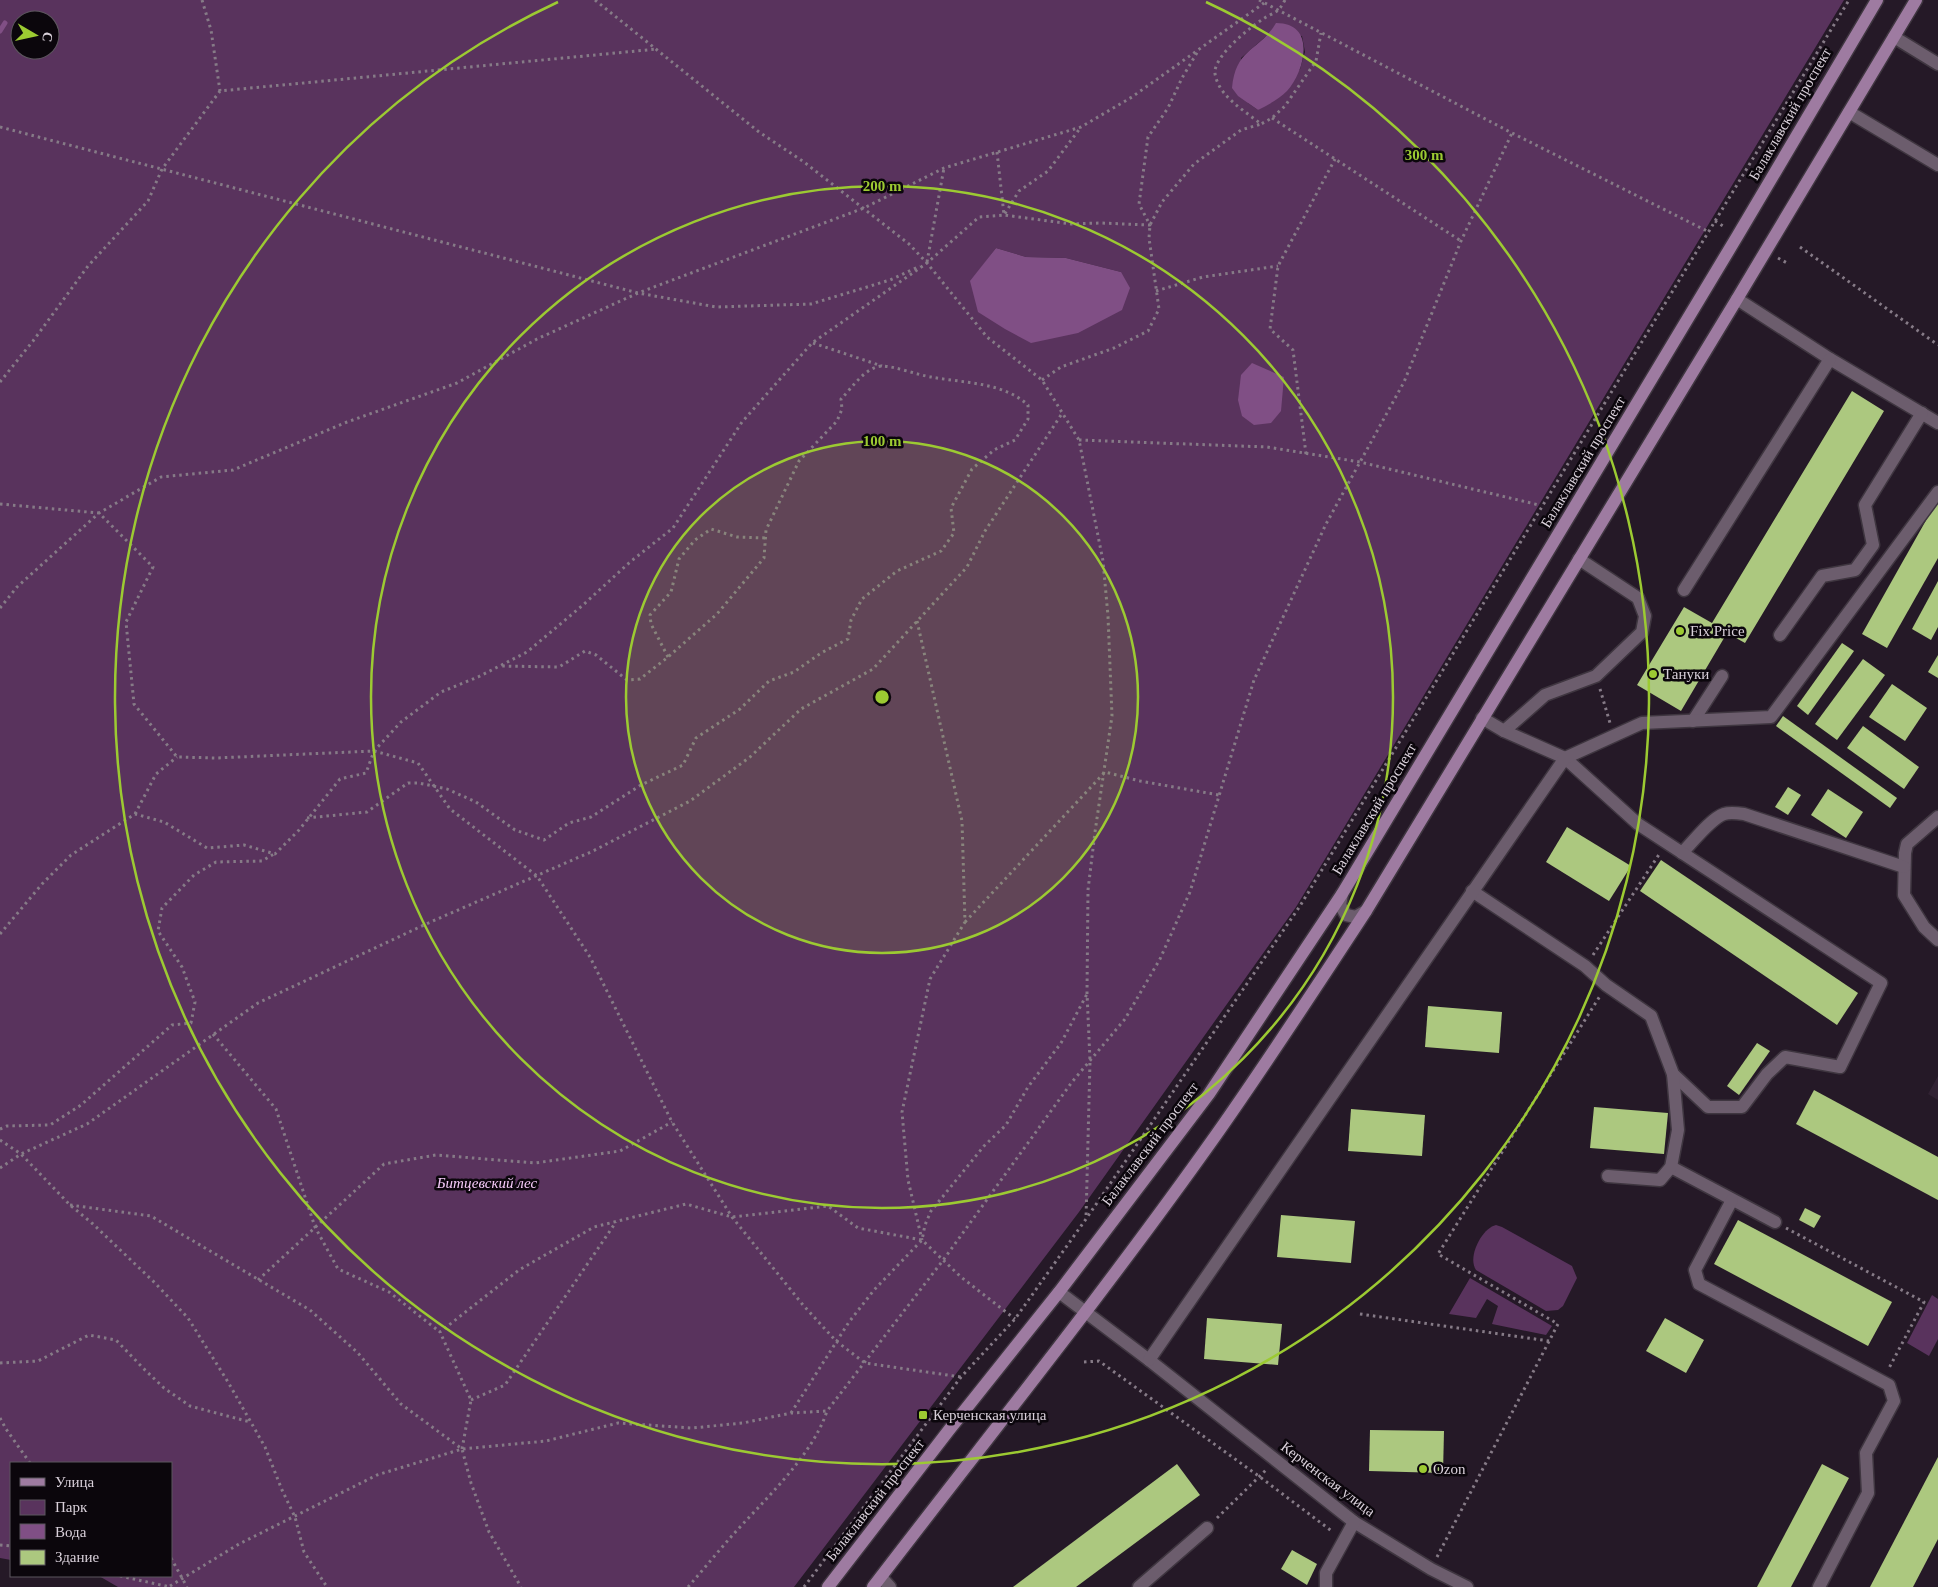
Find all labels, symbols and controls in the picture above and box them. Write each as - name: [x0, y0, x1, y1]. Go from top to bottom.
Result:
- north arrow: [10, 10, 60, 60]
- text: С: [39, 31, 56, 43]
- street label: Балаклавский проспект: [1746, 45, 1835, 183]
- text: 300 m: [1405, 147, 1444, 163]
- text: 200 m: [863, 178, 902, 194]
- street label: Балаклавский проспект: [1537, 393, 1629, 530]
- text: 100 m: [863, 433, 902, 449]
- place label: Fix Price: [1690, 623, 1745, 639]
- marker: Fix Price: [1674, 625, 1686, 637]
- place label: Тануки: [1663, 666, 1709, 682]
- marker: Тануки: [1647, 668, 1659, 680]
- centre of rings: [873, 688, 891, 706]
- street label: Балаклавский проспект: [1328, 740, 1420, 877]
- street label: Балаклавский проспект: [1098, 1079, 1202, 1209]
- park label: Битцевский лес: [436, 1175, 538, 1191]
- place label: Керченская улица: [933, 1407, 1047, 1423]
- marker: Керченская улица: [917, 1409, 929, 1421]
- street label: Балаклавский проспект: [822, 1436, 928, 1564]
- street label: Керченская улица: [1278, 1438, 1378, 1520]
- place label: Ozon: [1433, 1461, 1466, 1477]
- legend: [10, 1462, 172, 1577]
- marker: Ozon: [1417, 1463, 1429, 1475]
- text: Улица: [55, 1474, 94, 1490]
- text: Парк: [55, 1499, 88, 1515]
- text: Вода: [55, 1524, 87, 1540]
- text: Здание: [55, 1549, 99, 1565]

